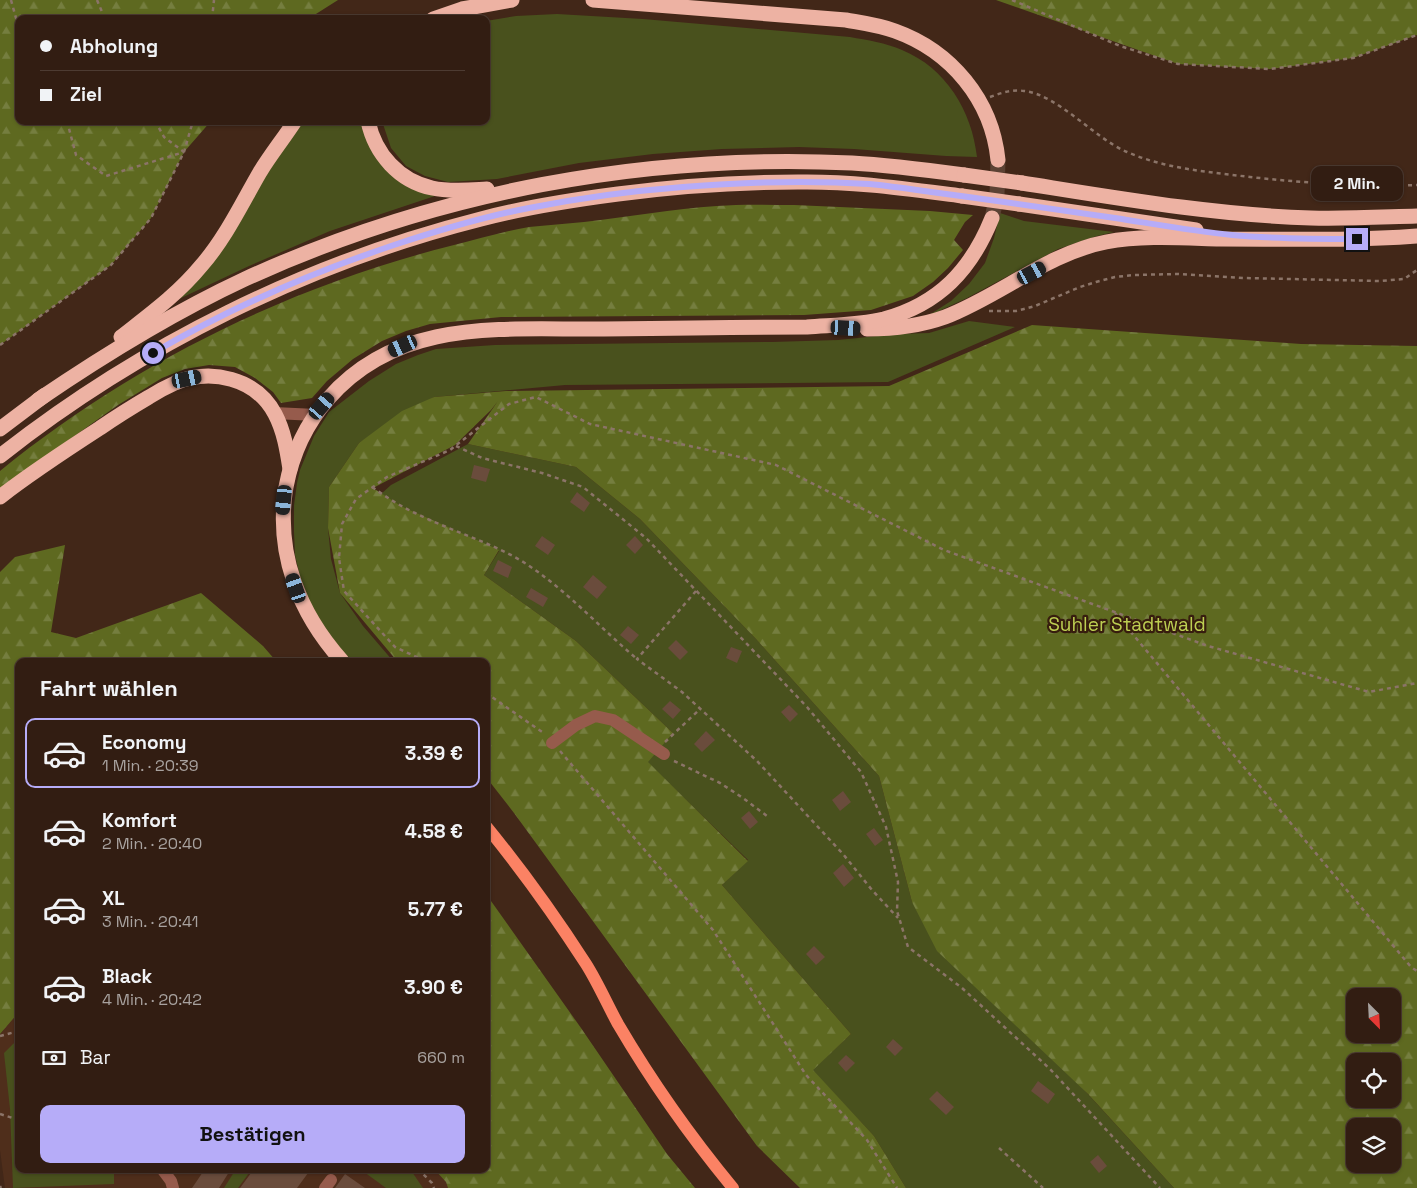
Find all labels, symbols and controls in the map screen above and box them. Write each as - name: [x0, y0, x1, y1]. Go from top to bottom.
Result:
- text: Abholung: [70, 34, 158, 59]
- text: Ziel: [70, 82, 102, 107]
- callout: 2 Min.: [1311, 166, 1403, 202]
- text: 2 Min.: [1334, 173, 1380, 194]
- route end: [1346, 228, 1368, 250]
- car: [1015, 259, 1048, 287]
- car: [830, 320, 861, 336]
- car: [386, 333, 419, 359]
- route start: [142, 342, 164, 364]
- car: [170, 369, 203, 389]
- car: [306, 390, 337, 422]
- car: [274, 484, 293, 516]
- car: [284, 571, 307, 605]
- park label: Suhler Stadtwald: [1048, 612, 1206, 637]
- text: Fahrt wählen: [40, 674, 178, 702]
- text: Economy: [102, 730, 186, 755]
- icon: car: [42, 731, 87, 776]
- text: 3.39 €: [405, 741, 463, 766]
- text: 1 Min. · 20:39: [102, 755, 199, 776]
- text: Komfort: [102, 808, 177, 833]
- icon: car: [42, 809, 87, 854]
- text: 4.58 €: [405, 819, 463, 844]
- text: 2 Min. · 20:40: [102, 833, 202, 854]
- text: XL: [102, 886, 125, 911]
- icon: car: [42, 887, 87, 932]
- text: 5.77 €: [408, 897, 463, 922]
- text: 3 Min. · 20:41: [102, 911, 198, 932]
- text: Black: [102, 964, 152, 989]
- icon: car: [42, 965, 87, 1010]
- text: 3.90 €: [404, 975, 463, 1000]
- north arrow: [1346, 988, 1401, 1042]
- map controls: [1346, 988, 1401, 1173]
- text: 4 Min. · 20:42: [102, 989, 202, 1010]
- icon: cash: [40, 1044, 68, 1072]
- text: Bar: [80, 1045, 111, 1070]
- text: 660 m: [417, 1047, 465, 1068]
- button: locate: [1346, 1053, 1401, 1108]
- button: Bestätigen: [40, 1105, 465, 1163]
- button: layers: [1346, 1118, 1401, 1173]

